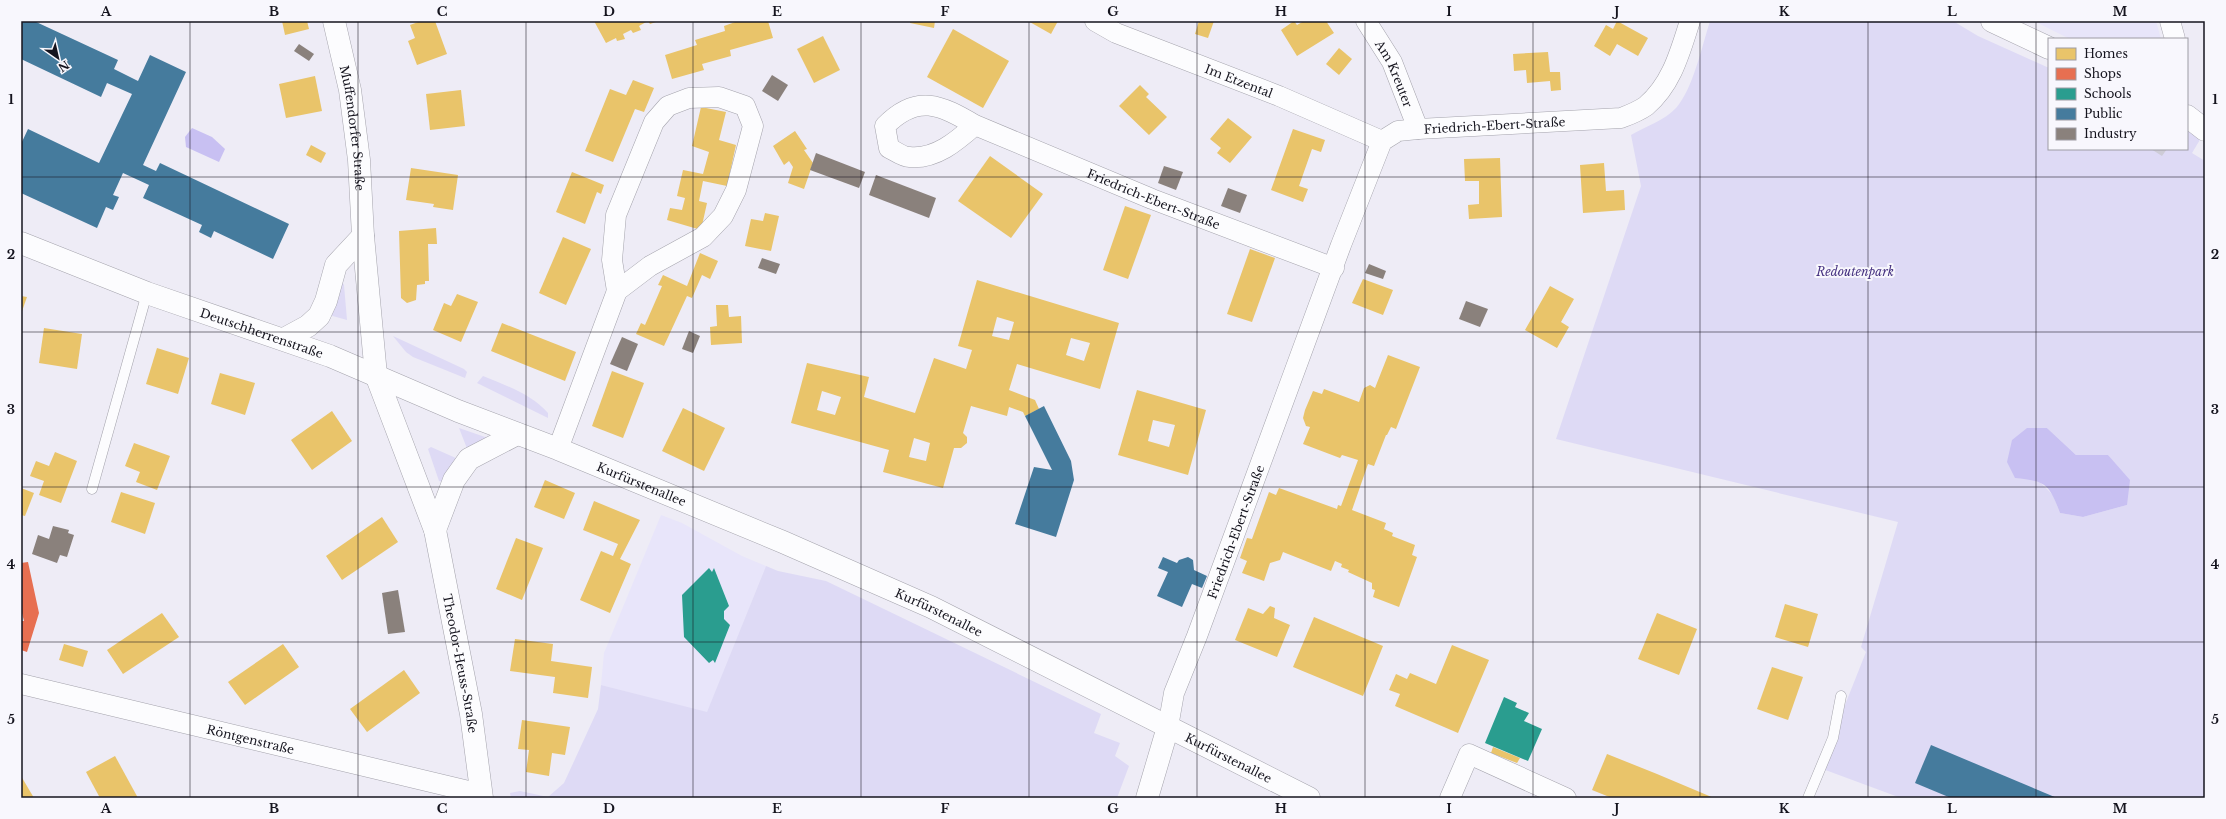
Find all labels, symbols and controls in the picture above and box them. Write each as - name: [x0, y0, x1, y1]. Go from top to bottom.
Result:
- text: A: [100, 3, 112, 20]
- text: B: [269, 3, 279, 20]
- text: C: [437, 3, 448, 20]
- text: D: [603, 3, 615, 20]
- text: E: [772, 3, 782, 20]
- text: F: [941, 3, 950, 20]
- text: G: [1107, 3, 1119, 20]
- text: H: [1275, 3, 1287, 20]
- text: I: [1446, 3, 1452, 20]
- text: J: [1611, 3, 1620, 20]
- text: K: [1779, 3, 1790, 20]
- text: L: [1947, 3, 1957, 20]
- text: M: [2113, 3, 2128, 20]
- street label: Am Kreuter: [1372, 36, 1416, 110]
- north arrow: [38, 38, 78, 78]
- legend: [2048, 38, 2188, 150]
- text: Homes: [2084, 46, 2128, 61]
- text: N: [55, 58, 72, 75]
- street label: Im Etzental: [1203, 61, 1275, 100]
- street label: Muffendorfer Straße: [337, 64, 368, 191]
- text: Shops: [2084, 66, 2121, 81]
- text: Schools: [2084, 86, 2131, 101]
- text: 1: [8, 91, 14, 108]
- text: 1: [2212, 91, 2218, 108]
- text: Public: [2084, 106, 2123, 121]
- street label: Friedrich-Ebert-Straße: [1423, 114, 1566, 136]
- text: Industry: [2084, 126, 2137, 141]
- street label: Friedrich-Ebert-Straße: [1085, 165, 1222, 232]
- text: 2: [7, 246, 15, 263]
- text: 2: [2211, 246, 2219, 263]
- park label: Redoutenpark: [1815, 264, 1894, 279]
- street label: Deutschherrenstraße: [198, 304, 326, 361]
- text: 3: [7, 401, 15, 418]
- text: 3: [2211, 401, 2219, 418]
- street label: Kurfürstenallee: [595, 459, 689, 509]
- street label: Friedrich-Ebert-Straße: [1204, 463, 1267, 601]
- text: 4: [7, 556, 16, 573]
- text: 4: [2211, 556, 2220, 573]
- street label: Kurfürstenallee: [893, 585, 985, 639]
- street label: Theodor-Heuss-Straße: [440, 593, 481, 734]
- text: 5: [7, 711, 15, 728]
- text: 5: [2211, 711, 2219, 728]
- street label: Röntgenstraße: [205, 721, 296, 757]
- street label: Kurfürstenallee: [1183, 729, 1275, 786]
- text: A: [100, 800, 112, 817]
- text: B: [269, 800, 279, 817]
- text: C: [437, 800, 448, 817]
- text: D: [603, 800, 615, 817]
- text: E: [772, 800, 782, 817]
- text: F: [941, 800, 950, 817]
- text: G: [1107, 800, 1119, 817]
- text: H: [1275, 800, 1287, 817]
- text: I: [1446, 800, 1452, 817]
- text: J: [1611, 800, 1620, 817]
- text: K: [1779, 800, 1790, 817]
- text: L: [1947, 800, 1957, 817]
- text: M: [2113, 800, 2128, 817]

